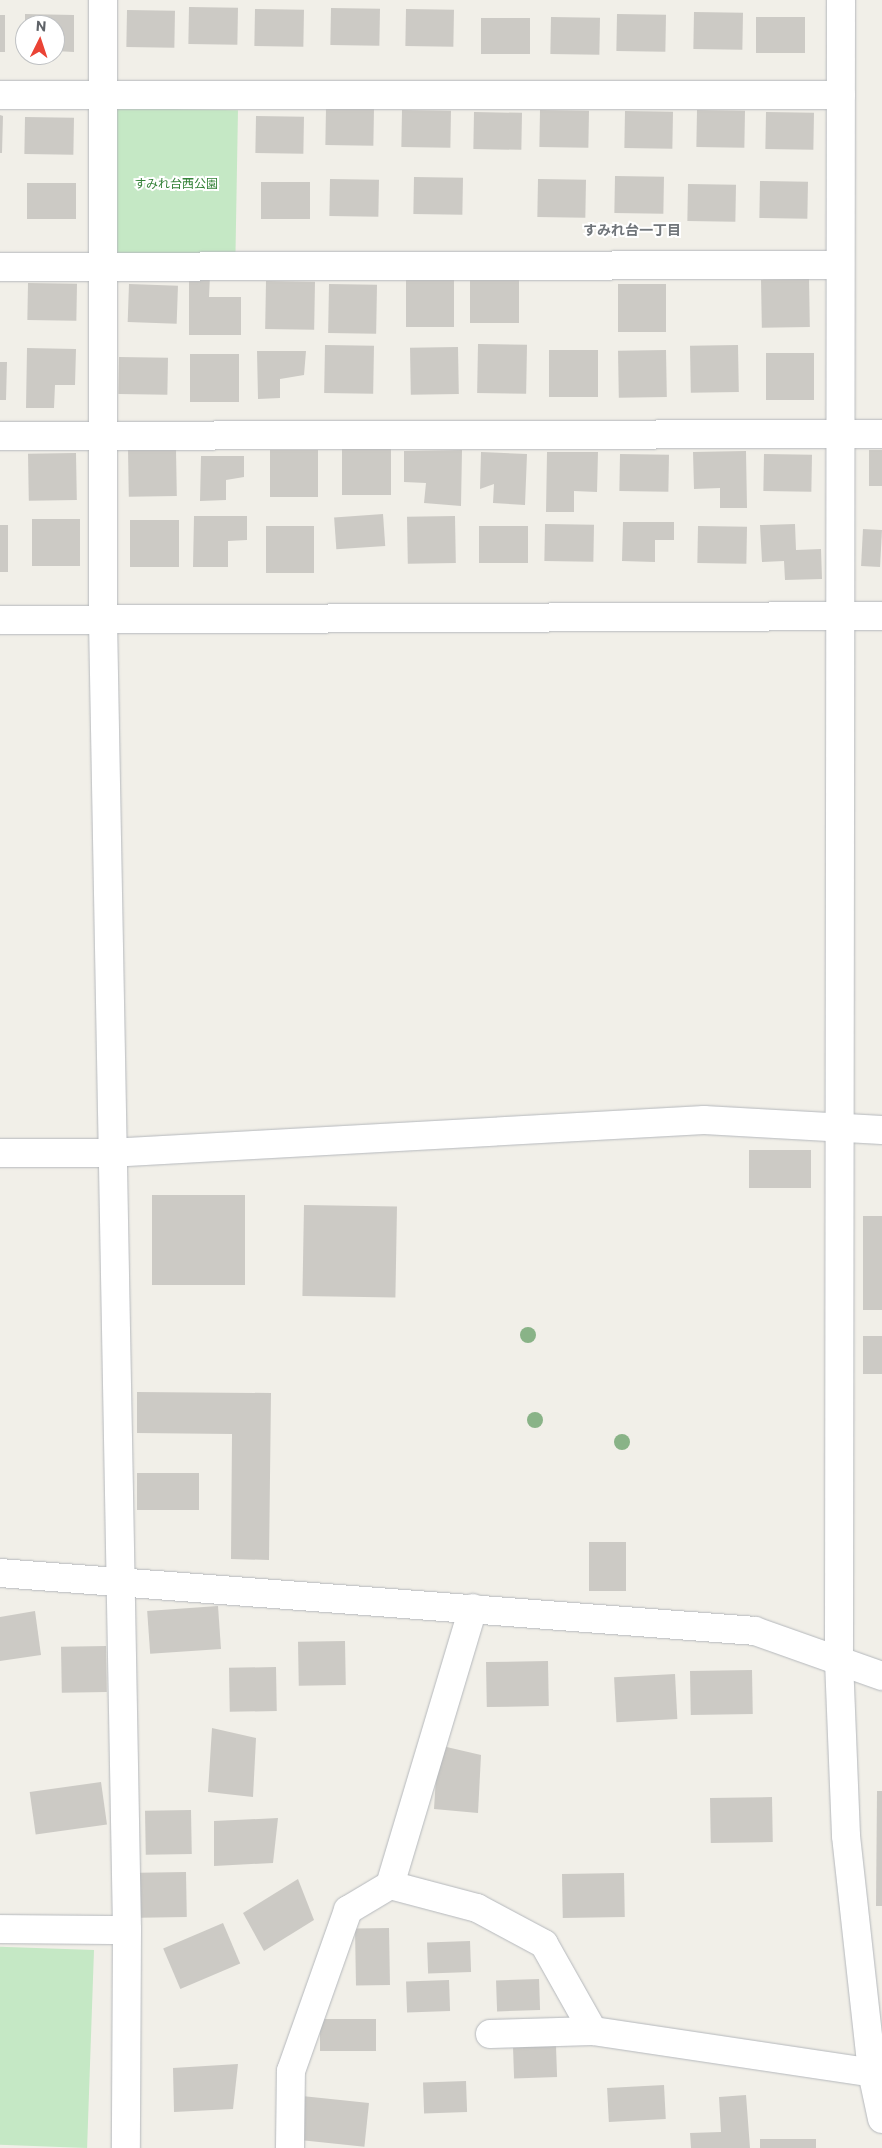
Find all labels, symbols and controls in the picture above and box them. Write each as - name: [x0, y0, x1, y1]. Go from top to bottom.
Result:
- north arrow: [15, 15, 65, 65]
- text: N: [35, 17, 47, 34]
- park label: すみれ台西公園: [134, 177, 218, 191]
- district label: すみれ台一丁目: [583, 222, 681, 238]

